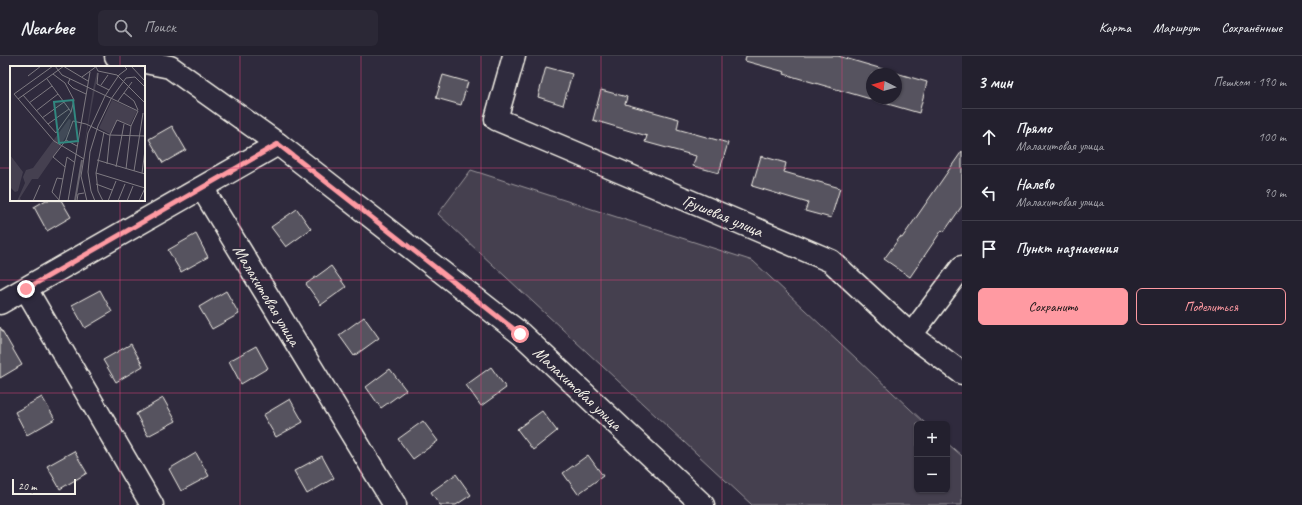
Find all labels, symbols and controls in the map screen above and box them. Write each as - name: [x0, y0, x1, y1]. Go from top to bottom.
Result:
- search box: [98, 10, 378, 46]
- text: Nearbee: [20, 16, 74, 40]
- icon: search: [112, 17, 134, 39]
- text: Поиск: [144, 18, 176, 37]
- text: Карта: [1099, 19, 1131, 36]
- text: Маршрут: [1153, 19, 1199, 36]
- text: Сохранённые: [1221, 19, 1282, 36]
- inset map: [10, 66, 145, 201]
- north arrow: [866, 68, 902, 104]
- text: 3 мин: [978, 72, 1013, 93]
- text: Пешком · 190 m: [1213, 74, 1286, 90]
- text: Прямо: [1016, 119, 1052, 138]
- icon: ahead: [978, 126, 1000, 148]
- text: 100 m: [1258, 129, 1286, 145]
- text: Малахитовая улица: [1016, 138, 1103, 154]
- text: Налево: [1016, 175, 1054, 194]
- icon: left: [978, 182, 1000, 204]
- text: 90 m: [1264, 185, 1286, 201]
- street label: Грушевая улица: [680, 189, 767, 242]
- text: Малахитовая улица: [1016, 194, 1103, 210]
- icon: arrive: [978, 238, 1000, 260]
- text: Пункт назначения: [1016, 239, 1118, 258]
- street label: Малахитовая улица: [228, 241, 306, 351]
- route end: [17, 280, 35, 298]
- button: Сохранить: [978, 288, 1128, 325]
- button: Поделиться: [1136, 288, 1286, 325]
- route start: [511, 325, 529, 343]
- street label: Малахитовая улица: [529, 342, 628, 436]
- map controls: [914, 421, 950, 493]
- button: +: [914, 421, 950, 457]
- button: −: [914, 457, 950, 493]
- scale bar: [12, 477, 76, 496]
- text: 20 m: [18, 479, 37, 493]

